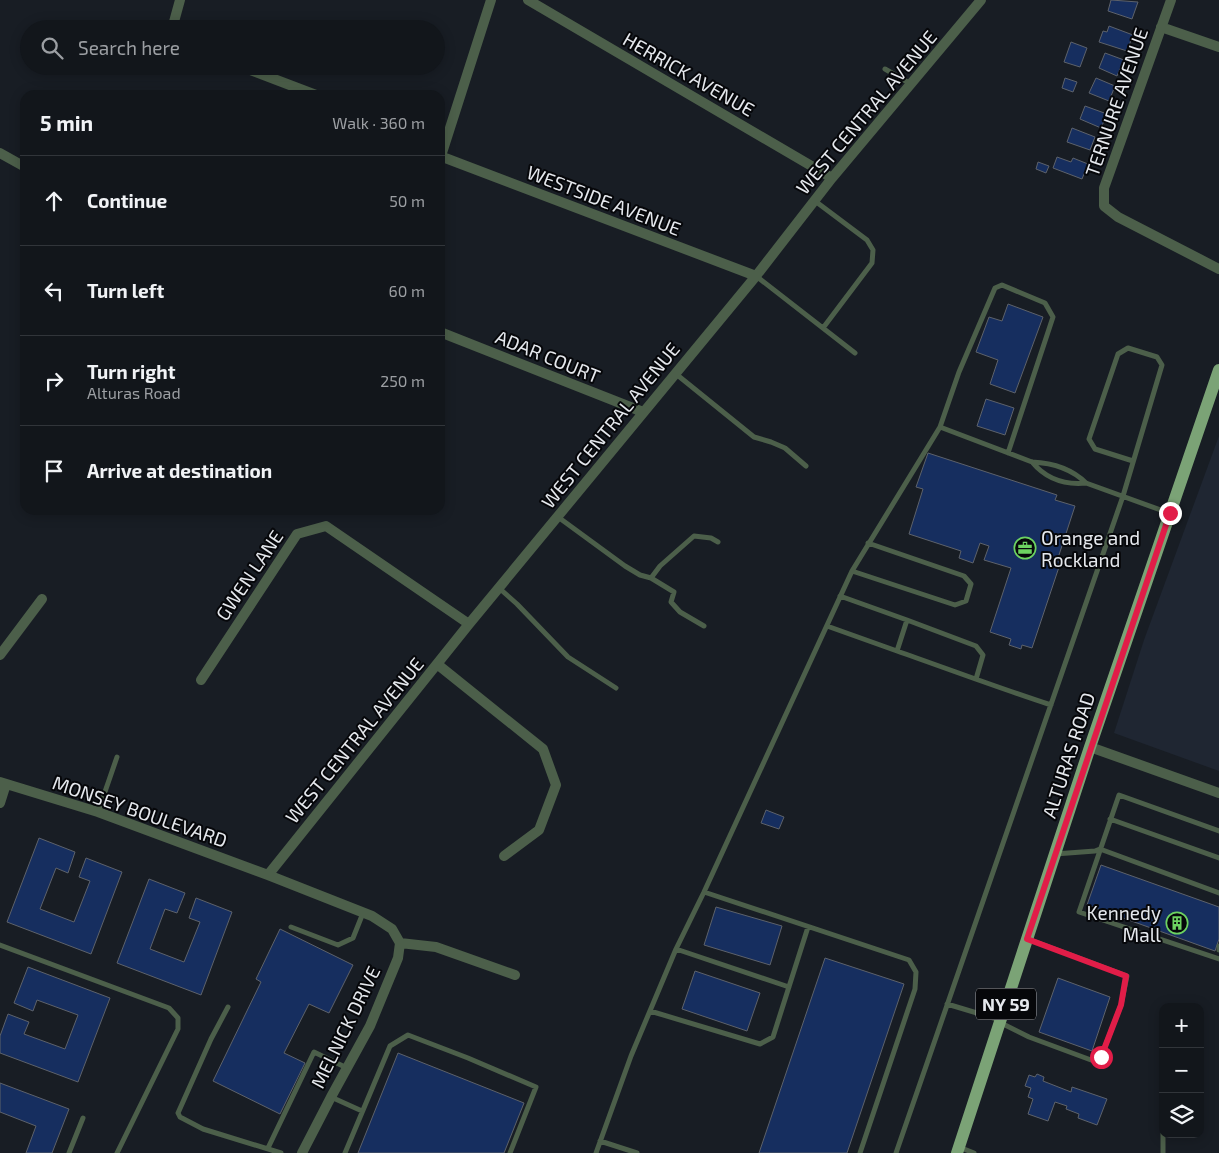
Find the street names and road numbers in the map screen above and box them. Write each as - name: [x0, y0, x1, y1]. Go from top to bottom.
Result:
- street label: WEST CENTRAL AVENUE: [791, 25, 941, 199]
- street label: TERNURE AVENUE: [1080, 25, 1152, 179]
- street label: HERRICK AVENUE: [619, 27, 759, 121]
- street label: WESTSIDE AVENUE: [524, 160, 684, 240]
- street label: ADAR COURT: [492, 325, 604, 387]
- street label: WEST CENTRAL AVENUE: [536, 337, 684, 513]
- street label: GWEN LANE: [210, 526, 288, 624]
- street label: WEST CENTRAL AVENUE: [280, 652, 428, 828]
- street label: ALTURAS ROAD: [1037, 689, 1099, 821]
- street label: MONSEY BOULEVARD: [50, 770, 230, 852]
- street label: MELNICK DRIVE: [305, 962, 385, 1092]
- road number: NY 59: [976, 989, 1036, 1020]

